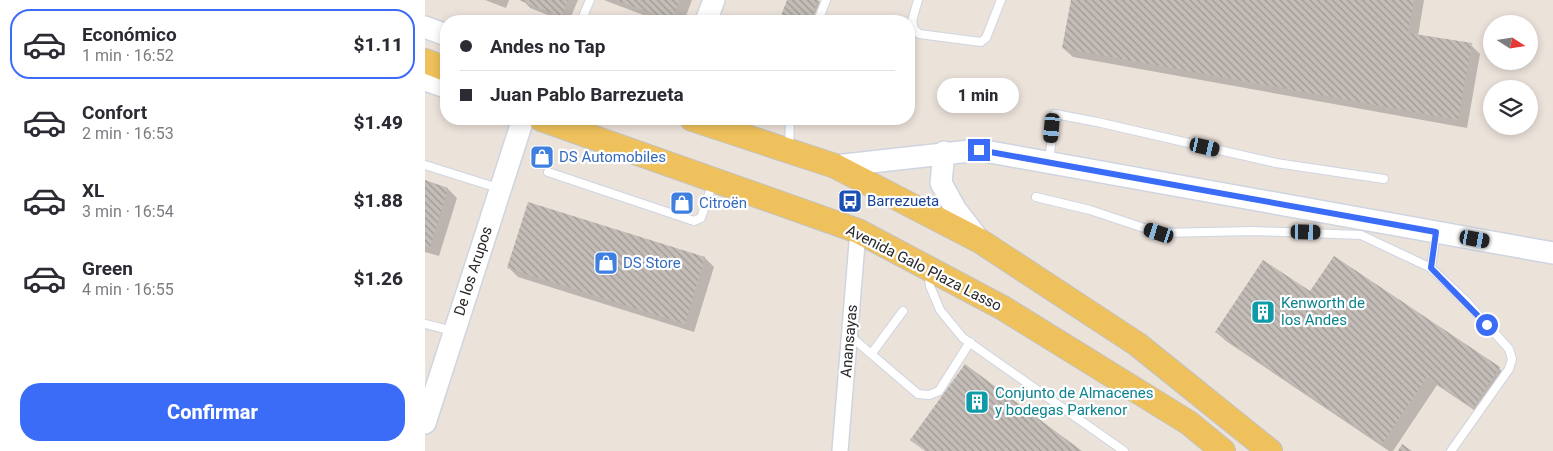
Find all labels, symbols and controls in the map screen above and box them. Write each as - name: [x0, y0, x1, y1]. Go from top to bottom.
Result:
- north arrow: [1483, 15, 1537, 70]
- map controls: [1483, 15, 1538, 135]
- icon: car: [22, 22, 67, 67]
- text: Económico: [82, 23, 177, 46]
- text: $1.11: [354, 33, 403, 56]
- text: Andes no Tap: [490, 35, 605, 58]
- text: 1 min · 16:52: [82, 46, 174, 65]
- callout: 1 min: [938, 78, 1020, 112]
- button: layers: [1483, 80, 1538, 135]
- text: Juan Pablo Barrezueta: [490, 83, 684, 106]
- text: 1 min: [958, 86, 998, 105]
- icon: car: [22, 100, 67, 145]
- text: Confort: [82, 101, 147, 124]
- text: $1.49: [354, 111, 403, 134]
- car: [1043, 112, 1060, 144]
- text: 2 min · 16:53: [82, 124, 174, 143]
- car: [1188, 136, 1221, 158]
- route end: [968, 139, 990, 161]
- shop icon: DS Automobiles: [529, 144, 555, 170]
- place label: DS Automobiles: [559, 148, 666, 166]
- icon: car: [22, 178, 67, 223]
- text: XL: [82, 179, 104, 202]
- bus stop icon: Barrezueta: [837, 188, 863, 214]
- text: $1.88: [354, 189, 403, 212]
- shop icon: Citroën: [669, 190, 695, 216]
- place label: Barrezueta: [867, 192, 939, 210]
- place label: Citroën: [699, 194, 747, 212]
- text: 3 min · 16:54: [82, 202, 174, 221]
- street label: Avenida Galo Plaza Lasso: [843, 221, 1005, 315]
- car: [1142, 221, 1175, 245]
- street label: De los Arupos: [450, 224, 496, 318]
- car: [1290, 224, 1321, 240]
- car: [1458, 229, 1491, 249]
- shop icon: DS Store: [593, 250, 619, 276]
- place label: DS Store: [623, 254, 681, 272]
- icon: car: [22, 256, 67, 301]
- text: Green: [82, 257, 133, 280]
- text: $1.26: [354, 267, 403, 290]
- text: 4 min · 16:55: [82, 280, 174, 299]
- place label: Kenworth de los Andes: [1281, 294, 1365, 329]
- building icon: Kenworth de los Andes: [1250, 299, 1276, 325]
- street label: Anansayas: [837, 304, 861, 378]
- route start: [1476, 314, 1498, 336]
- button: Confirmar: [20, 383, 405, 441]
- place label: Conjunto de Almacenes y bodegas Parkenor: [995, 384, 1153, 419]
- building icon: Conjunto de Almacenes y bodegas Parkenor: [964, 389, 990, 415]

